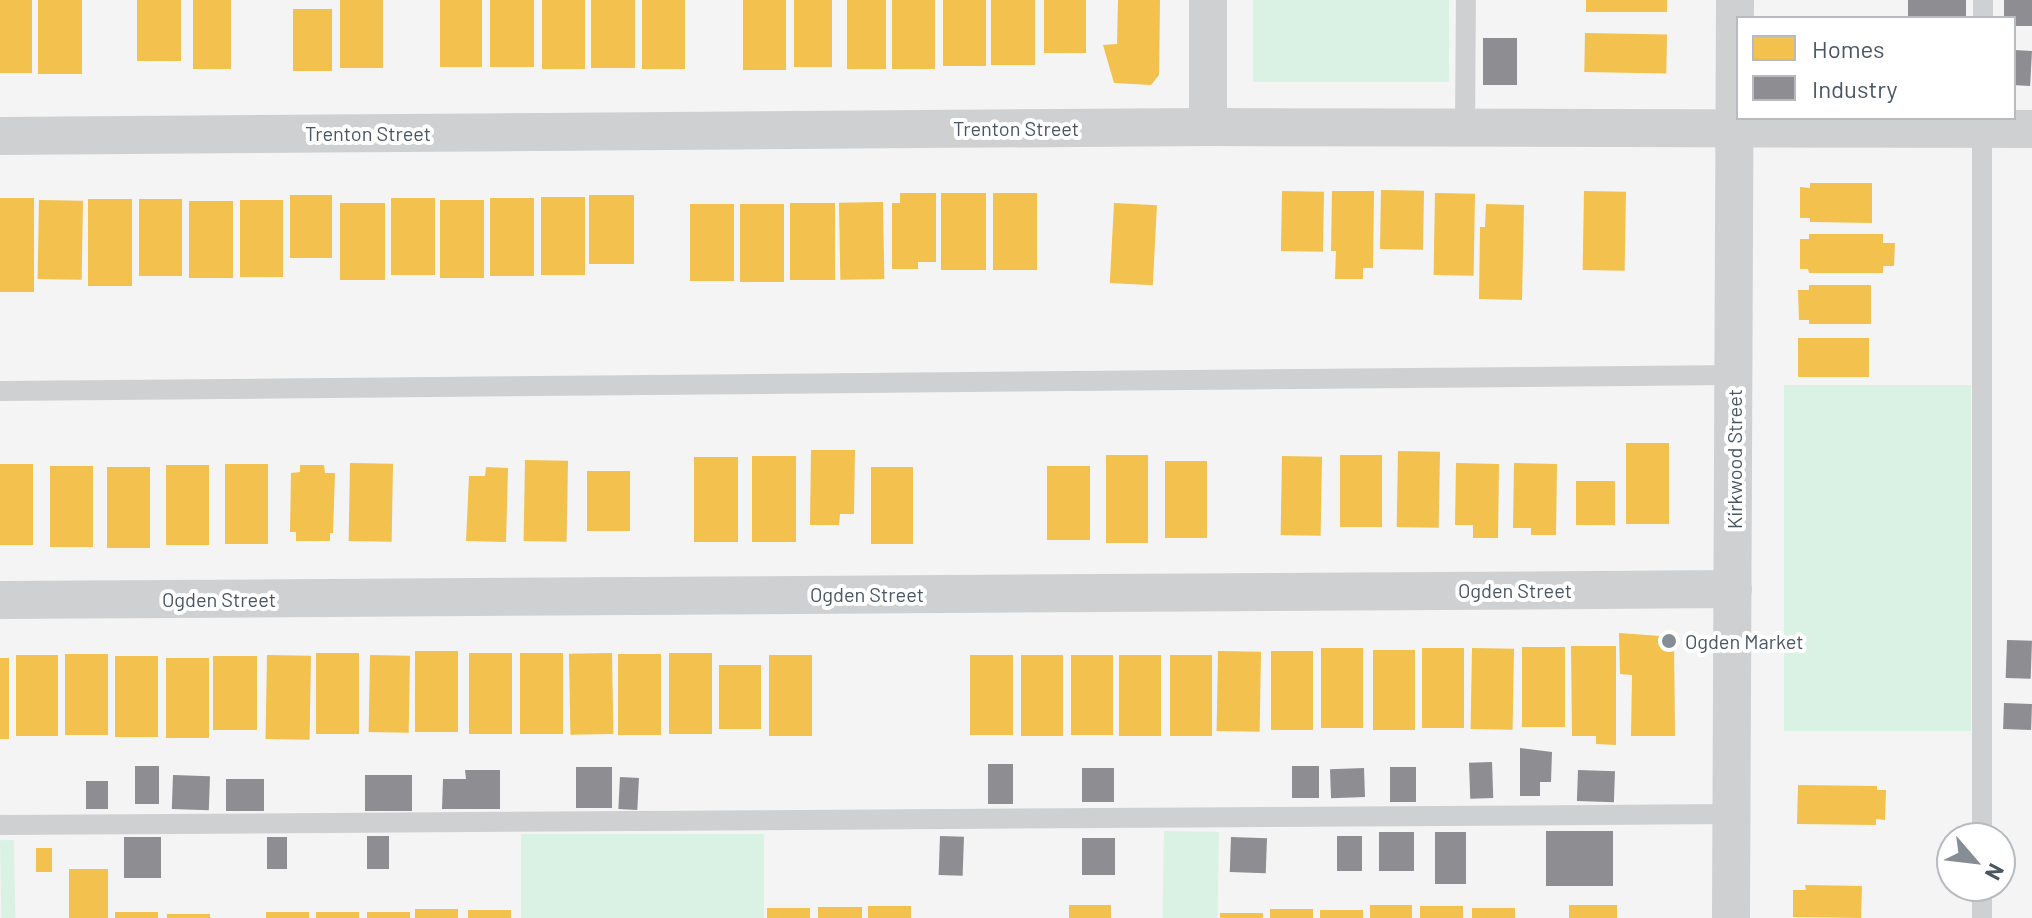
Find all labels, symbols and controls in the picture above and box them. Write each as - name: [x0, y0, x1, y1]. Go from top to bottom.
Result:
- legend: [1736, 16, 2016, 120]
- text: Homes: [1812, 34, 1885, 63]
- text: Industry: [1812, 74, 1898, 103]
- street label: Trenton Street: [953, 116, 1079, 140]
- street label: Trenton Street: [305, 121, 431, 145]
- street label: Kirkwood Street: [1722, 389, 1746, 529]
- street label: Ogden Street: [1458, 578, 1572, 602]
- street label: Ogden Street: [810, 582, 924, 606]
- street label: Ogden Street: [162, 587, 276, 611]
- place label: Ogden Market: [1685, 629, 1804, 653]
- marker: Ogden Market: [1660, 632, 1678, 650]
- north arrow: [1936, 822, 2016, 902]
- text: N: [1981, 860, 2010, 885]

